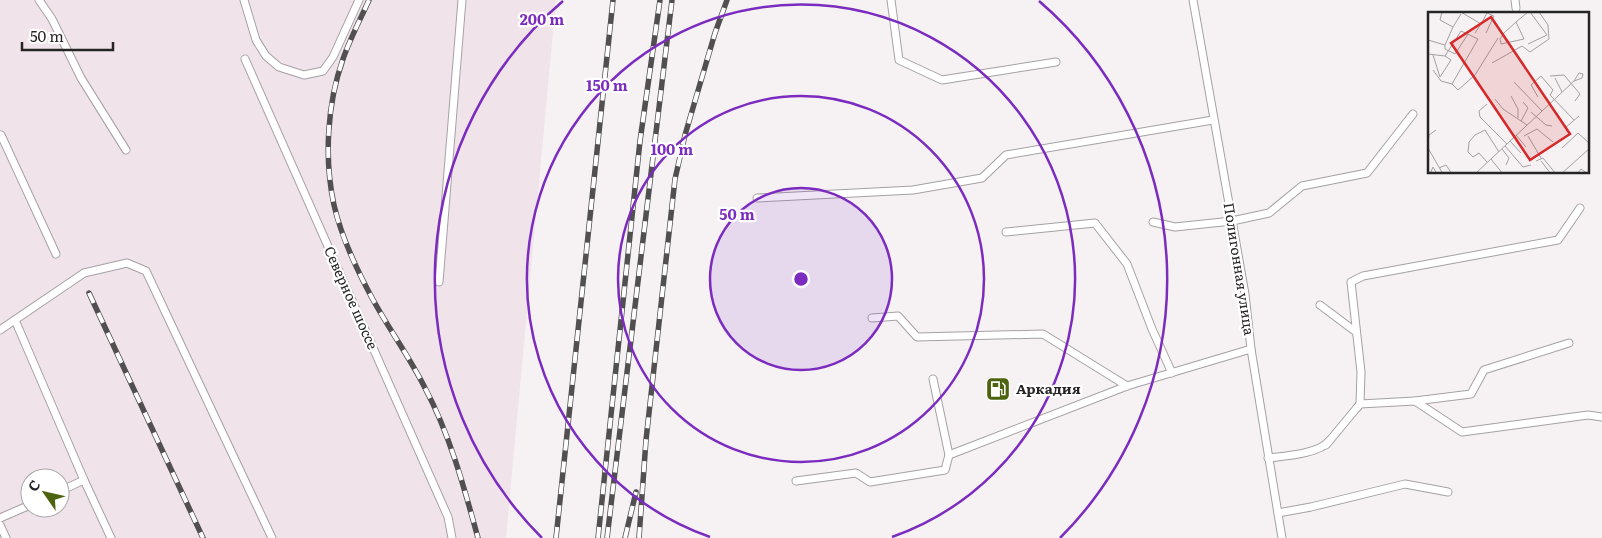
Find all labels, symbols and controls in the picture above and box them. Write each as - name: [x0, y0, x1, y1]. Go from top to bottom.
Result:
- text: 200 m: [520, 7, 564, 30]
- inset map: [1428, 12, 1590, 174]
- scale bar: [22, 20, 114, 52]
- text: 50 m: [30, 24, 64, 47]
- text: 150 m: [586, 73, 628, 96]
- text: 100 m: [651, 137, 693, 160]
- street label: Полигонная улица: [1220, 201, 1260, 337]
- text: 50 m: [719, 202, 755, 225]
- street label: Северное шоссе: [320, 243, 384, 352]
- centre of rings: [792, 270, 810, 288]
- fuel station icon: Аркадия: [985, 376, 1011, 402]
- place label: Аркадия: [1016, 378, 1081, 398]
- north arrow: [20, 468, 70, 518]
- text: С: [22, 475, 44, 495]

